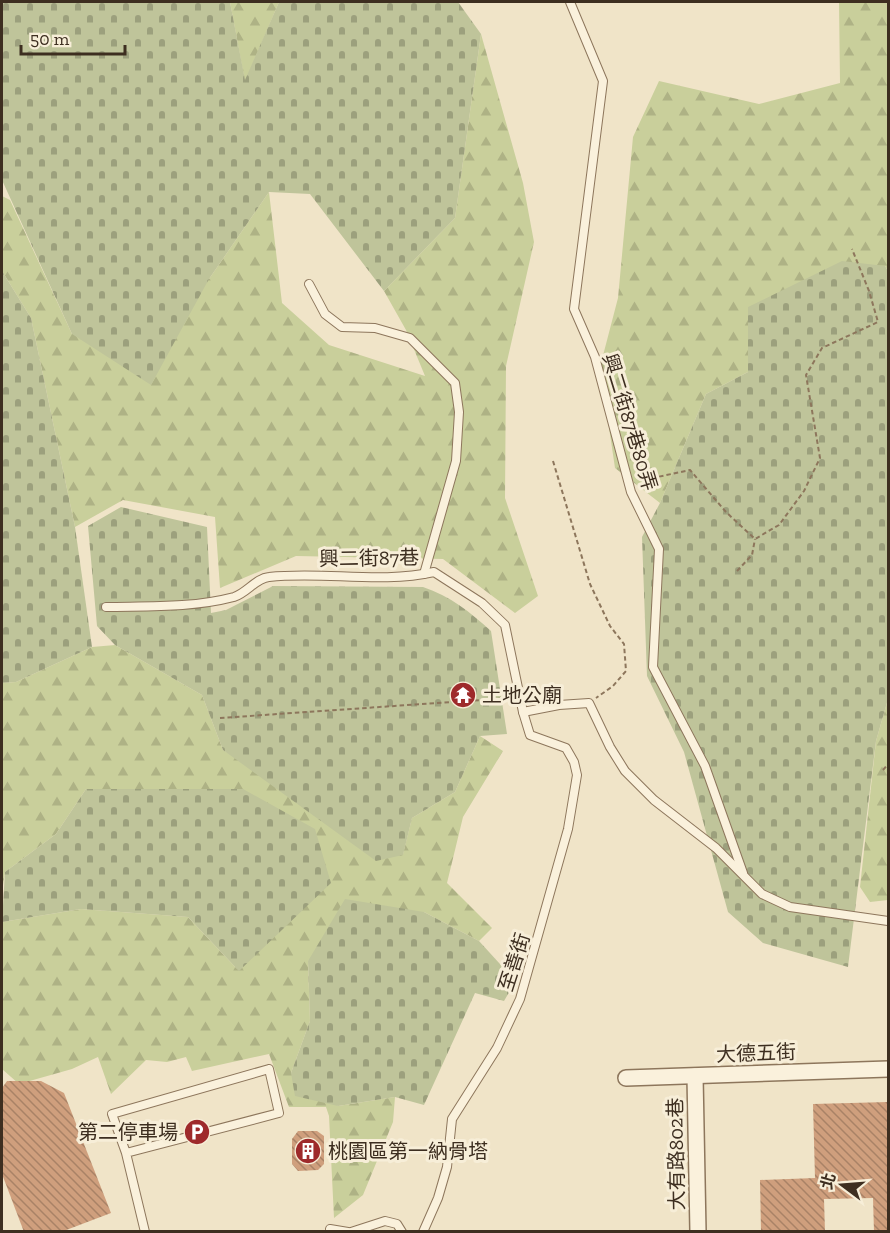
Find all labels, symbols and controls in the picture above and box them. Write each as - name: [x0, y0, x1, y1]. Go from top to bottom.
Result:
- scale bar: [21, 18, 124, 56]
- text: 50 m: [30, 28, 70, 50]
- street label: 興二街87巷80弄: [598, 350, 662, 494]
- street label: 興二街87巷: [319, 545, 419, 571]
- temple icon: 土地公廟: [448, 680, 478, 710]
- place label: 土地公廟: [482, 683, 562, 707]
- street label: 至善街: [493, 930, 535, 994]
- street label: 大德五街: [716, 1040, 796, 1066]
- street label: 大有路802巷: [663, 1098, 689, 1210]
- parking icon: 第二停車場: [182, 1117, 212, 1147]
- place label: 第二停車場: [78, 1120, 178, 1144]
- building icon: 桃園區第一納骨塔: [293, 1136, 323, 1166]
- place label: 桃園區第一納骨塔: [328, 1139, 488, 1163]
- north arrow: [812, 1155, 872, 1215]
- text: 北: [817, 1171, 839, 1191]

